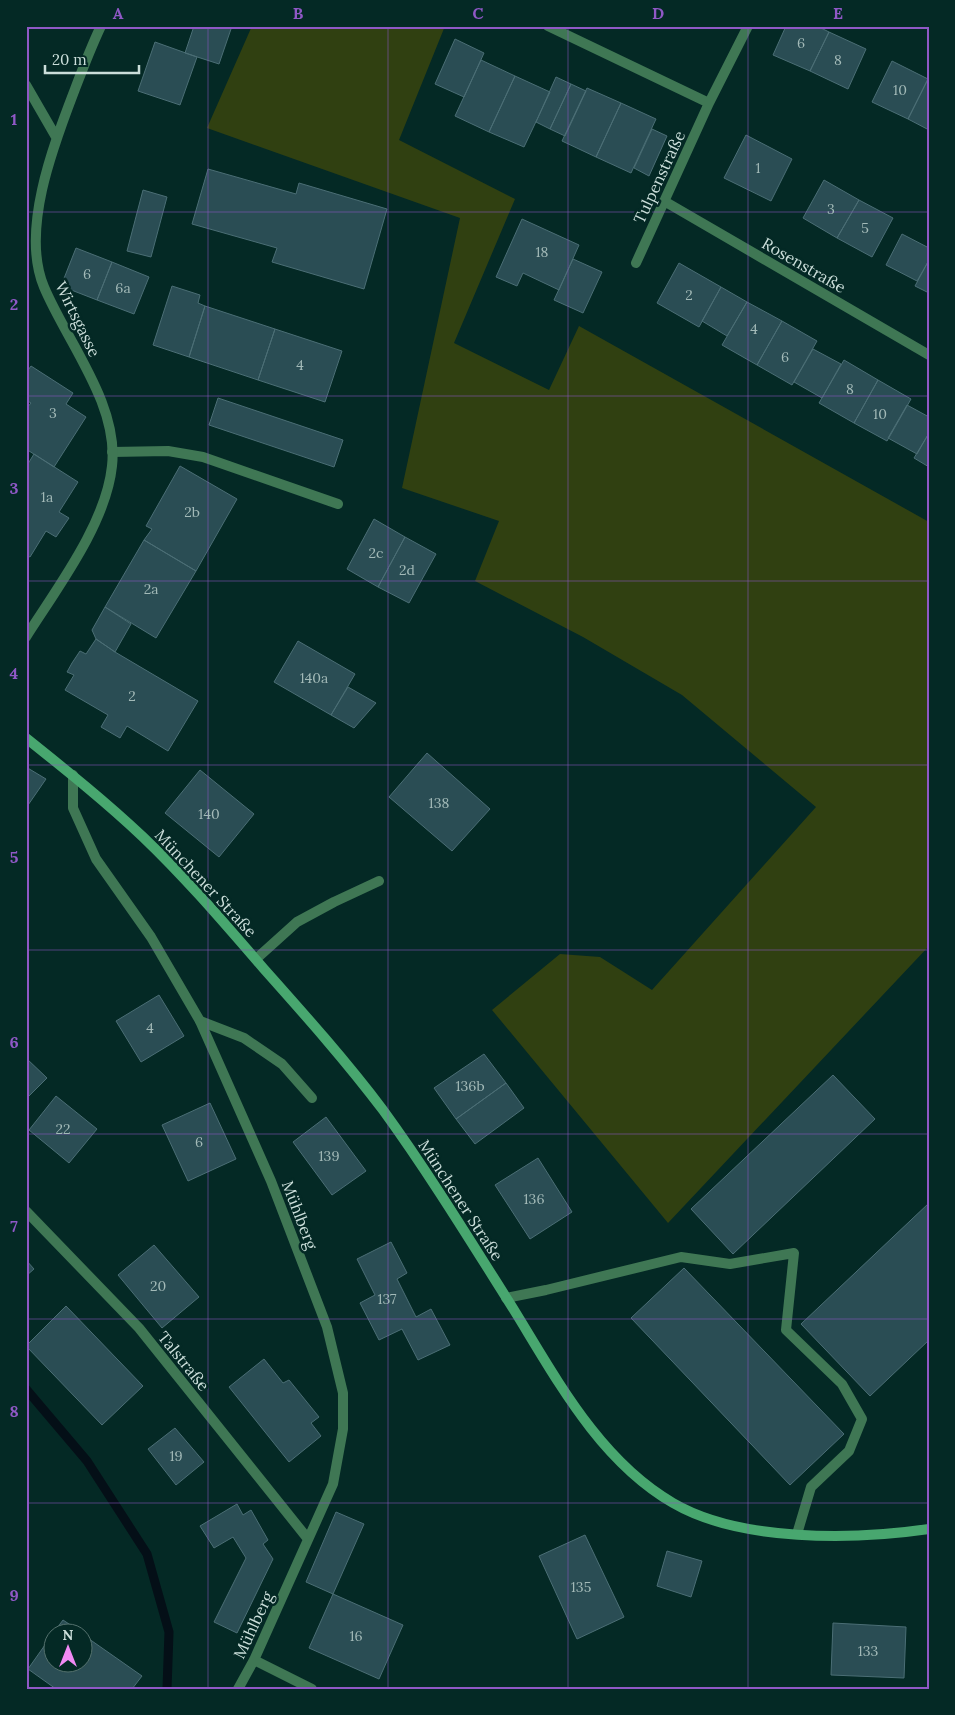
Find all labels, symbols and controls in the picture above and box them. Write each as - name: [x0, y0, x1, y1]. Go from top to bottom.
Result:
- text: A: [113, 3, 124, 23]
- text: B: [293, 3, 304, 23]
- text: C: [472, 3, 484, 23]
- text: D: [652, 3, 664, 23]
- text: E: [833, 3, 843, 23]
- house number: 6: [797, 34, 805, 52]
- scale bar: [45, 42, 139, 74]
- text: 20 m: [52, 50, 87, 69]
- house number: 8: [834, 51, 842, 69]
- house number: 10: [893, 81, 907, 99]
- text: 1: [11, 109, 17, 129]
- street label: Tulpenstraße: [629, 127, 689, 227]
- house number: 1: [755, 159, 761, 177]
- house number: 3: [827, 200, 835, 218]
- house number: 5: [861, 219, 869, 237]
- street label: Rosenstraße: [759, 233, 850, 297]
- house number: 18: [536, 243, 549, 261]
- house number: 6: [83, 265, 91, 283]
- street label: Wirtsgasse: [51, 278, 105, 360]
- house number: 6a: [115, 279, 131, 297]
- house number: 2: [685, 286, 693, 304]
- text: 2: [10, 294, 18, 314]
- house number: 4: [750, 320, 758, 338]
- house number: 6: [781, 348, 789, 366]
- house number: 4: [296, 356, 304, 374]
- house number: 8: [846, 380, 854, 398]
- house number: 3: [49, 404, 57, 422]
- house number: 10: [873, 405, 887, 423]
- text: 3: [10, 478, 19, 498]
- house number: 1a: [41, 488, 53, 506]
- house number: 2b: [184, 503, 200, 521]
- house number: 2c: [369, 544, 383, 562]
- house number: 2d: [399, 561, 415, 579]
- house number: 2a: [144, 580, 158, 598]
- text: 4: [10, 663, 19, 683]
- house number: 140a: [300, 669, 328, 687]
- house number: 2: [128, 687, 136, 705]
- house number: 138: [429, 794, 450, 812]
- house number: 140: [198, 805, 220, 823]
- street label: Münchener Straße: [151, 825, 261, 941]
- text: 5: [10, 847, 19, 867]
- house number: 4: [146, 1019, 154, 1037]
- text: 6: [9, 1032, 19, 1052]
- house number: 136b: [455, 1077, 485, 1095]
- house number: 22: [55, 1120, 71, 1138]
- house number: 6: [195, 1133, 203, 1151]
- street label: Münchener Straße: [414, 1136, 508, 1264]
- house number: 139: [319, 1147, 340, 1165]
- street label: Mühlberg: [278, 1178, 323, 1253]
- house number: 136: [524, 1190, 545, 1208]
- text: 7: [10, 1216, 18, 1236]
- house number: 20: [150, 1277, 166, 1295]
- house number: 137: [377, 1290, 397, 1308]
- street label: Talstraße: [154, 1327, 214, 1395]
- text: 8: [9, 1401, 19, 1421]
- house number: 19: [169, 1447, 183, 1465]
- house number: 135: [571, 1578, 591, 1596]
- text: 9: [9, 1585, 19, 1605]
- street label: Mühlberg: [229, 1587, 278, 1662]
- north arrow: [42, 1622, 92, 1672]
- text: N: [63, 1626, 74, 1644]
- house number: 16: [349, 1627, 363, 1645]
- house number: 133: [858, 1642, 879, 1660]

